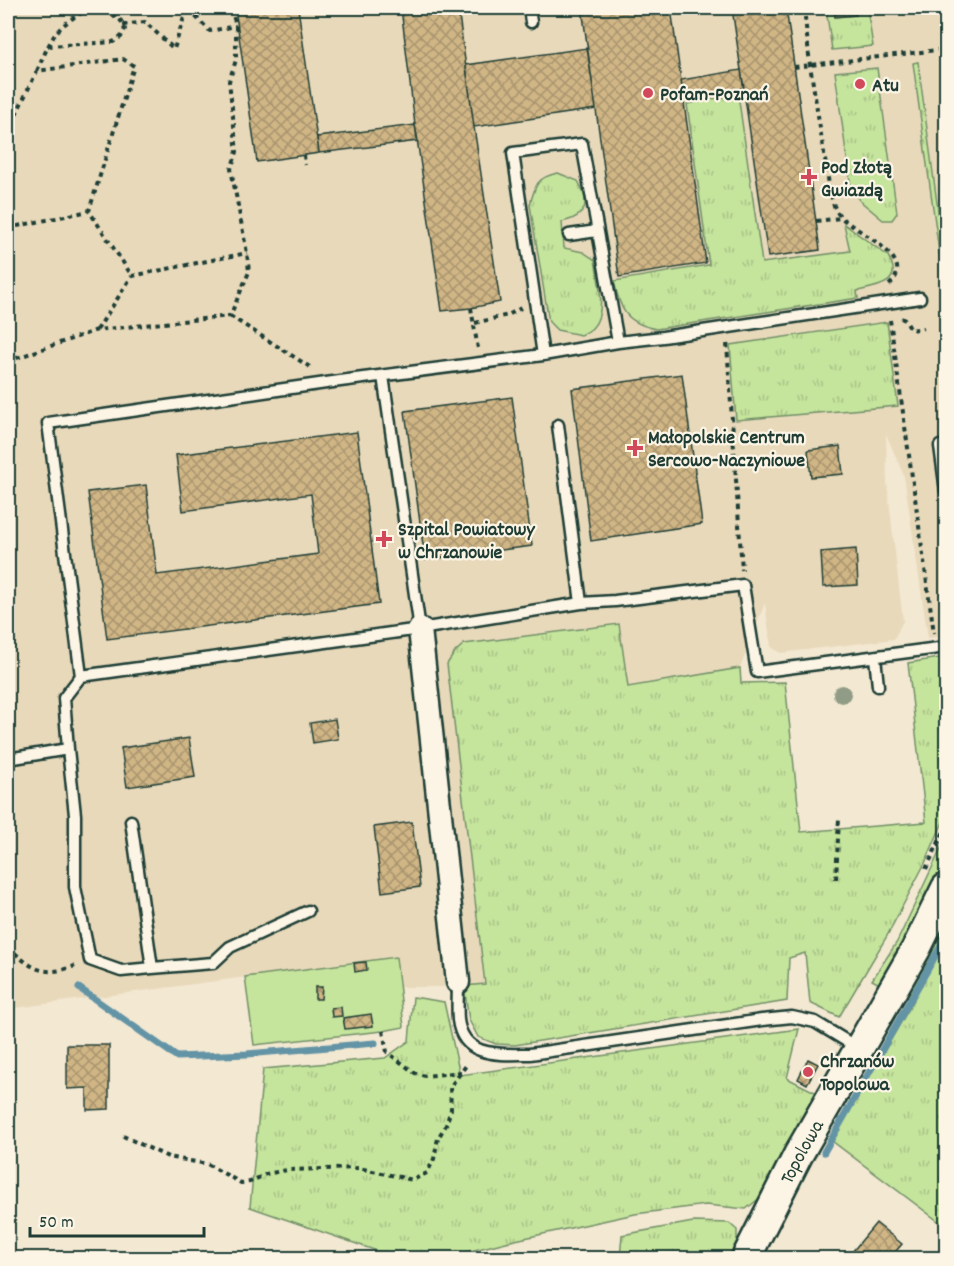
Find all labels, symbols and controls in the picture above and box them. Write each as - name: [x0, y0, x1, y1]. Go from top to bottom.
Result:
- place label: Atu: [872, 73, 899, 101]
- marker: Atu: [853, 77, 867, 91]
- place label: Pofam-Poznań: [660, 82, 768, 110]
- marker: Pofam-Poznań: [641, 86, 655, 100]
- place label: Pod Złotą Gwiazdą: [821, 155, 892, 206]
- marker: Pod Złotą Gwiazdą: [802, 170, 816, 184]
- place label: Małopolskie Centrum Sercowo-Naczyniowe: [648, 425, 805, 476]
- marker: Małopolskie Centrum Sercowo-Naczyniowe: [626, 439, 644, 457]
- place label: Szpital Powiatowy w Chrzanowie: [398, 517, 535, 568]
- marker: Szpital Powiatowy w Chrzanowie: [375, 530, 393, 548]
- place label: Chrzanów Topolowa: [820, 1049, 895, 1100]
- marker: Chrzanów Topolowa: [801, 1065, 815, 1079]
- street label: Topolowa: [775, 1115, 833, 1189]
- scale bar: [30, 1200, 204, 1238]
- text: 50 m: [39, 1211, 74, 1236]

